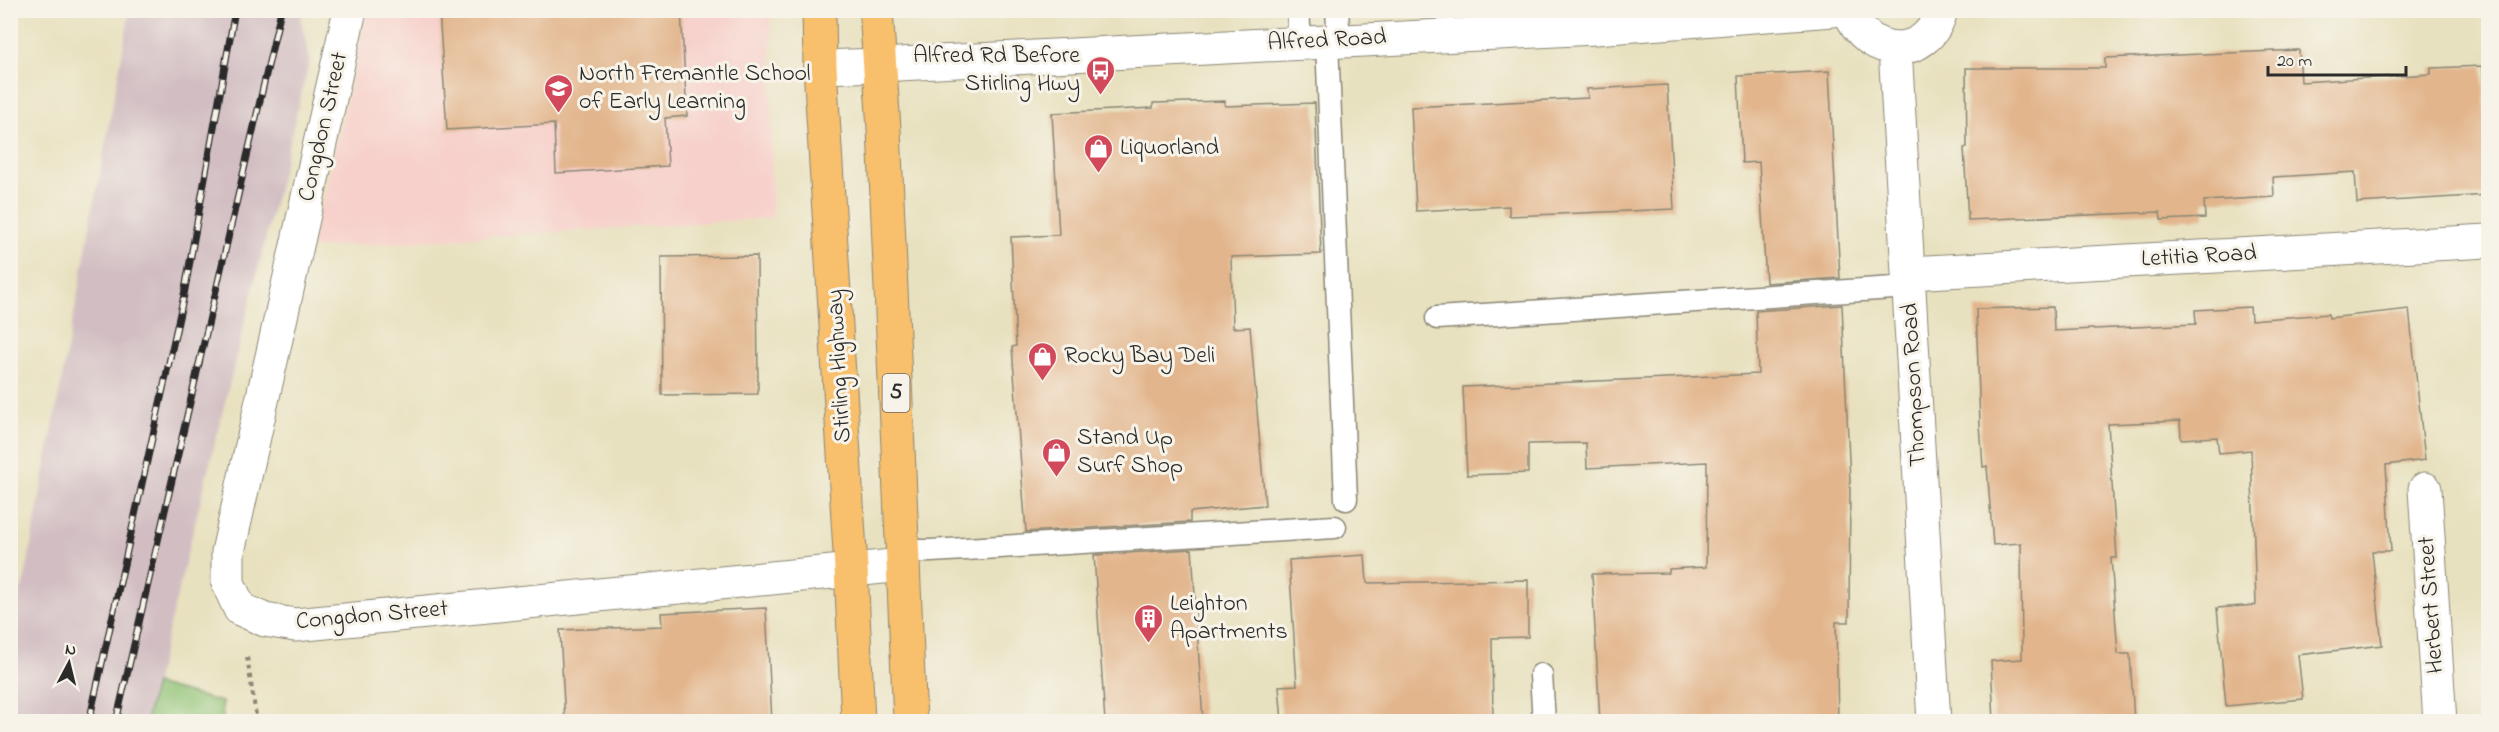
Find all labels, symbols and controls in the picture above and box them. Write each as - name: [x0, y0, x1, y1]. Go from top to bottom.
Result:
- street label: Alfred Road: [1267, 20, 1388, 62]
- place label: Alfred Rd Before Stirling Hwy: [913, 39, 1080, 103]
- scale bar: [2268, 39, 2406, 77]
- street label: Congdon Street: [290, 49, 358, 205]
- text: 20 m: [2277, 49, 2312, 75]
- bus stop icon: Alfred Rd Before Stirling Hwy: [1085, 54, 1117, 96]
- place label: North Fremantle School of Early Learning: [579, 57, 810, 121]
- school or university icon: North Fremantle School of Early Learning: [542, 72, 574, 114]
- place label: Liquorland: [1120, 131, 1220, 166]
- shop icon: Liquorland: [1083, 132, 1115, 174]
- street label: Letitia Road: [2140, 236, 2258, 278]
- street label: Stirling Highway: [818, 288, 862, 444]
- street label: Thompson Road: [1893, 302, 1937, 468]
- place label: Rocky Bay Deli: [1064, 339, 1215, 375]
- shop icon: Rocky Bay Deli: [1027, 340, 1059, 382]
- road number: 5: [882, 374, 910, 412]
- place label: Stand Up Surf Shop: [1077, 421, 1183, 484]
- shop icon: Stand Up Surf Shop: [1040, 436, 1072, 478]
- street label: Herbert Street: [2410, 535, 2454, 675]
- place label: Leighton Apartments: [1170, 587, 1288, 650]
- street label: Congdon Street: [294, 592, 450, 640]
- building icon: Leighton Apartments: [1133, 602, 1165, 644]
- north arrow: [39, 633, 99, 693]
- text: N: [64, 638, 78, 663]

